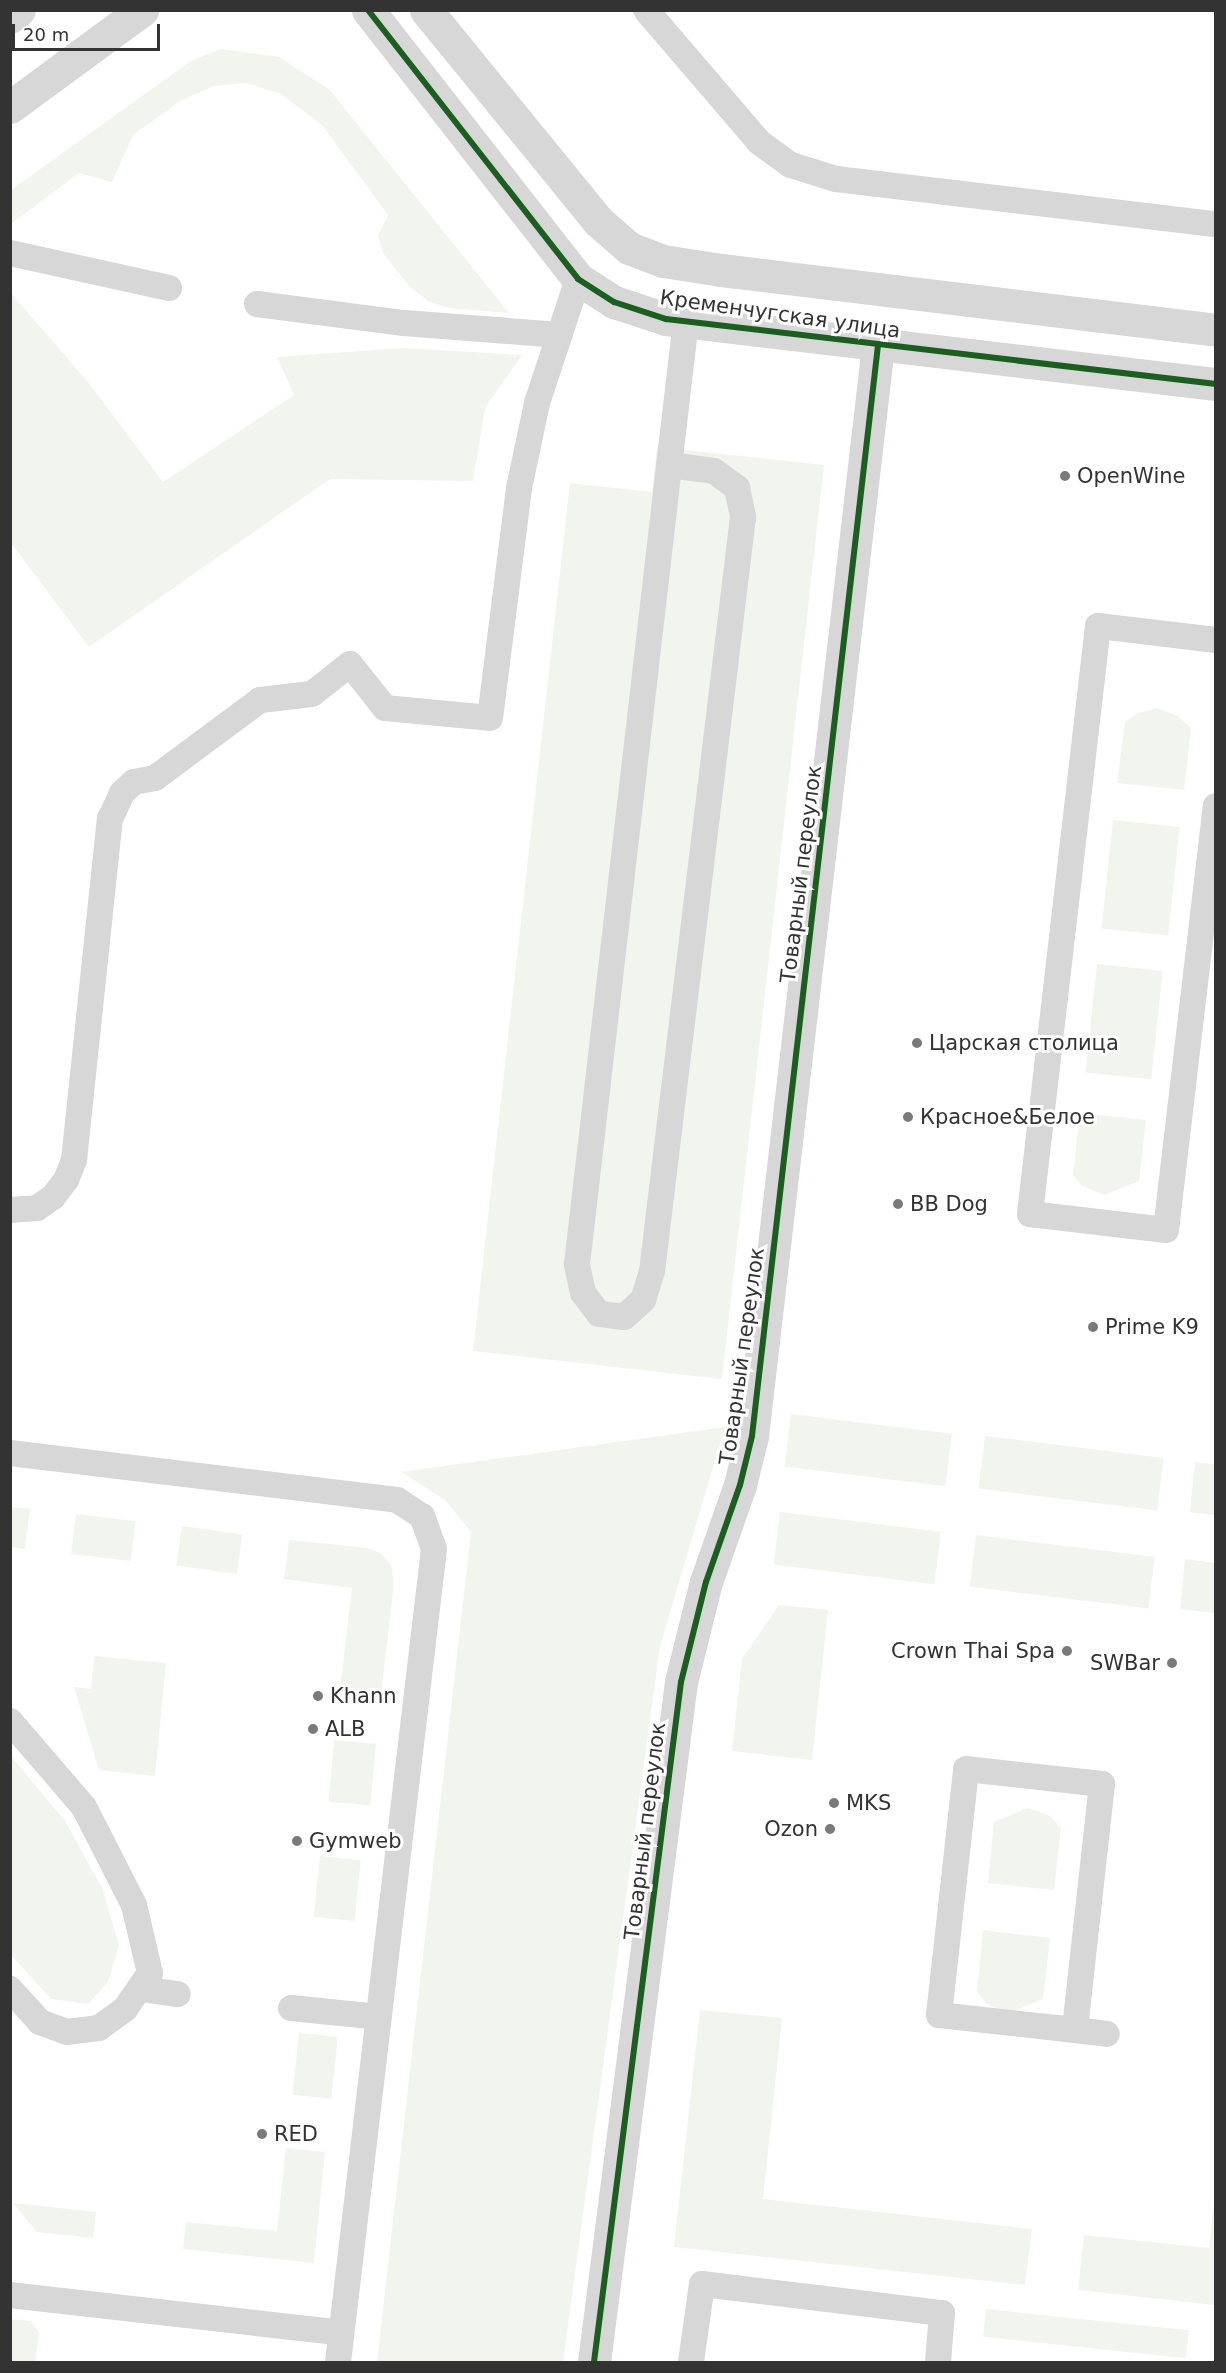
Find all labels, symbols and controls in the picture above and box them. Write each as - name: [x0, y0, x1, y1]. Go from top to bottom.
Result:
- scale bar: [15, 12, 164, 50]
- text: 20 m: [23, 24, 69, 45]
- street label: Кременчугская улица: [658, 285, 902, 343]
- place label: OpenWine: [1077, 463, 1185, 489]
- marker: OpenWine: [1058, 469, 1072, 483]
- street label: Товарный переулок: [775, 764, 827, 984]
- place label: Царская столица: [929, 1030, 1119, 1056]
- marker: Царская столица: [910, 1036, 924, 1050]
- place label: Красное&Белое: [920, 1104, 1095, 1130]
- marker: Красное&Белое: [901, 1110, 915, 1124]
- place label: BB Dog: [910, 1191, 988, 1217]
- marker: BB Dog: [891, 1197, 905, 1211]
- street label: Товарный переулок: [714, 1246, 770, 1466]
- place label: Prime K9: [1105, 1314, 1199, 1340]
- marker: Prime K9: [1086, 1320, 1100, 1334]
- place label: Crown Thai Spa: [891, 1638, 1055, 1664]
- marker: Crown Thai Spa: [1060, 1644, 1074, 1658]
- place label: SWBar: [1090, 1650, 1160, 1676]
- marker: SWBar: [1165, 1656, 1179, 1670]
- place label: Khann: [330, 1683, 397, 1709]
- marker: Khann: [311, 1689, 325, 1703]
- place label: ALB: [325, 1716, 365, 1742]
- street label: Товарный переулок: [619, 1721, 671, 1941]
- marker: ALB: [306, 1722, 320, 1736]
- place label: MKS: [846, 1790, 891, 1816]
- marker: MKS: [827, 1796, 841, 1810]
- place label: Ozon: [764, 1816, 818, 1842]
- marker: Ozon: [823, 1822, 837, 1836]
- place label: Gymweb: [309, 1828, 402, 1854]
- marker: Gymweb: [290, 1834, 304, 1848]
- place label: RED: [274, 2121, 318, 2147]
- marker: RED: [255, 2127, 269, 2141]

